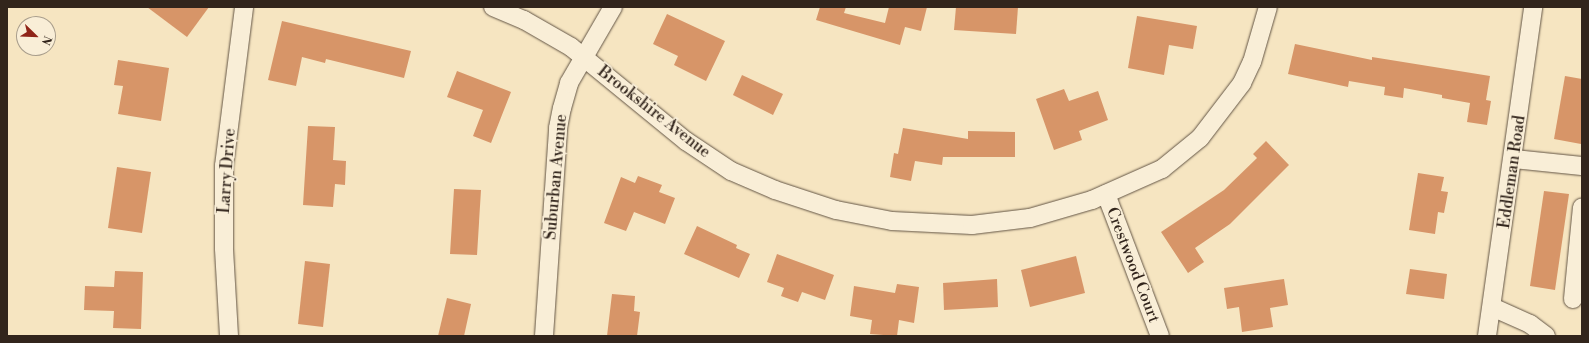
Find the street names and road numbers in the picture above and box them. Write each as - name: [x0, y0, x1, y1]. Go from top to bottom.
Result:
- street label: Brookshire Avenue: [594, 62, 714, 162]
- street label: Suburban Avenue: [541, 113, 571, 241]
- street label: Eddleman Road: [1495, 114, 1529, 230]
- street label: Larry Drive: [214, 128, 240, 214]
- street label: Crestwood Court: [1102, 205, 1164, 325]

